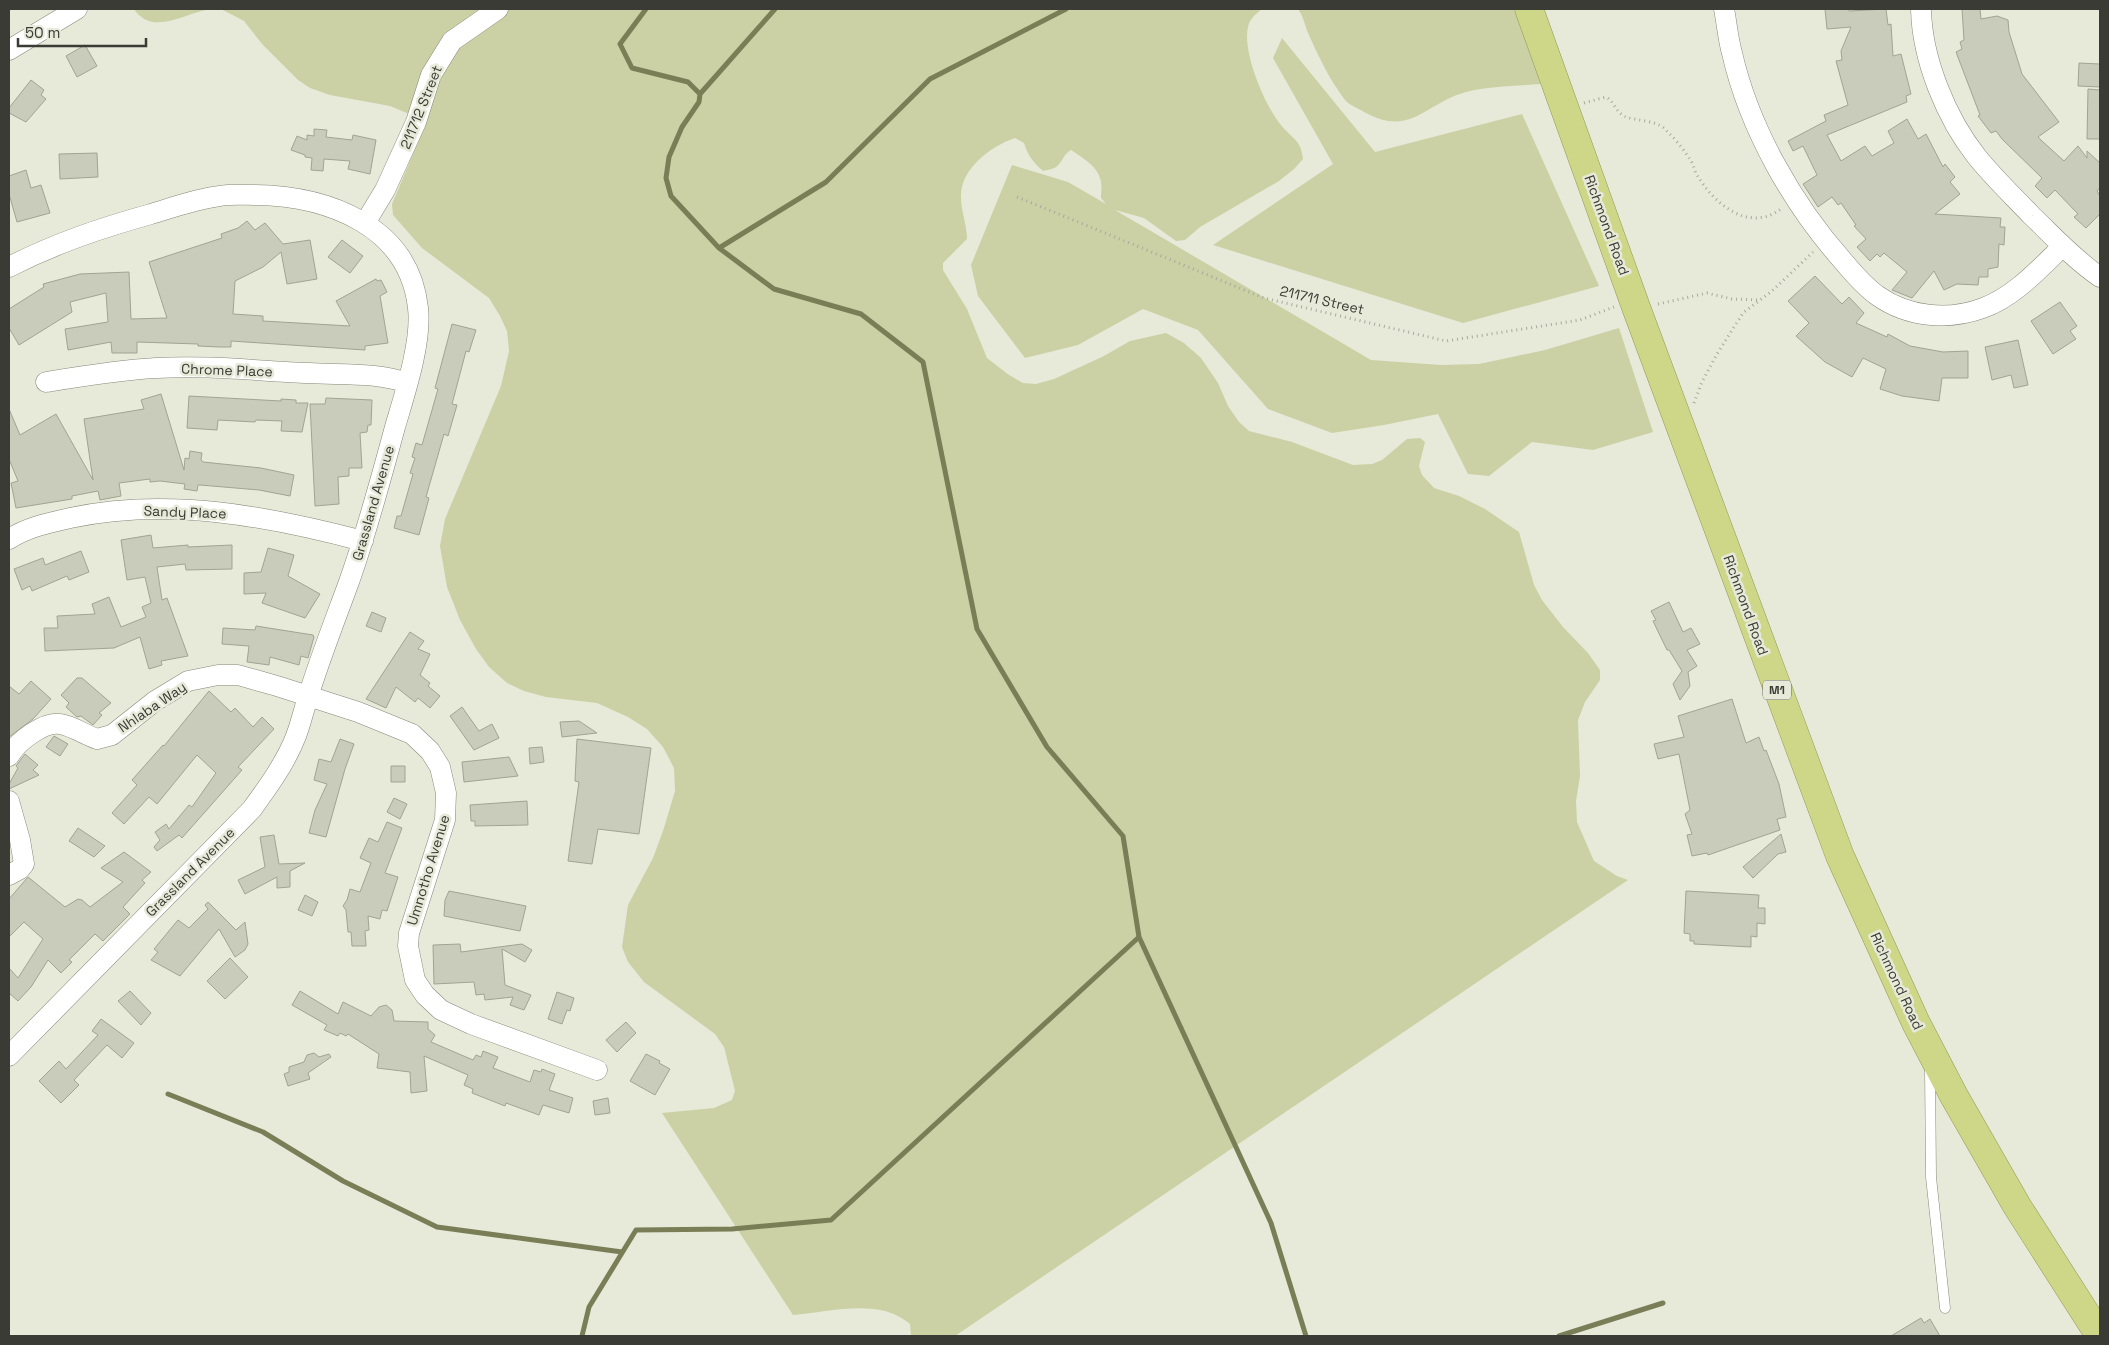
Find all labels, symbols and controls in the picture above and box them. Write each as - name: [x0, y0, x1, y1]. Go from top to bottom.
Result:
- scale bar: [18, 15, 145, 47]
- text: 50 m: [25, 23, 60, 42]
- street label: 211712 Street: [396, 63, 446, 151]
- street label: Richmond Road: [1581, 172, 1633, 278]
- street label: 211711 Street: [1278, 282, 1366, 318]
- street label: Chrome Place: [181, 359, 273, 381]
- street label: Grassland Avenue: [348, 443, 398, 563]
- street label: Sandy Place: [143, 502, 227, 522]
- street label: Richmond Road: [1720, 552, 1772, 658]
- street label: Nhlaba Way: [114, 678, 190, 736]
- road number: M1: [1763, 680, 1791, 700]
- street label: Umnotho Avenue: [403, 812, 453, 928]
- street label: Grassland Avenue: [142, 824, 238, 920]
- street label: Richmond Road: [1867, 929, 1927, 1033]

